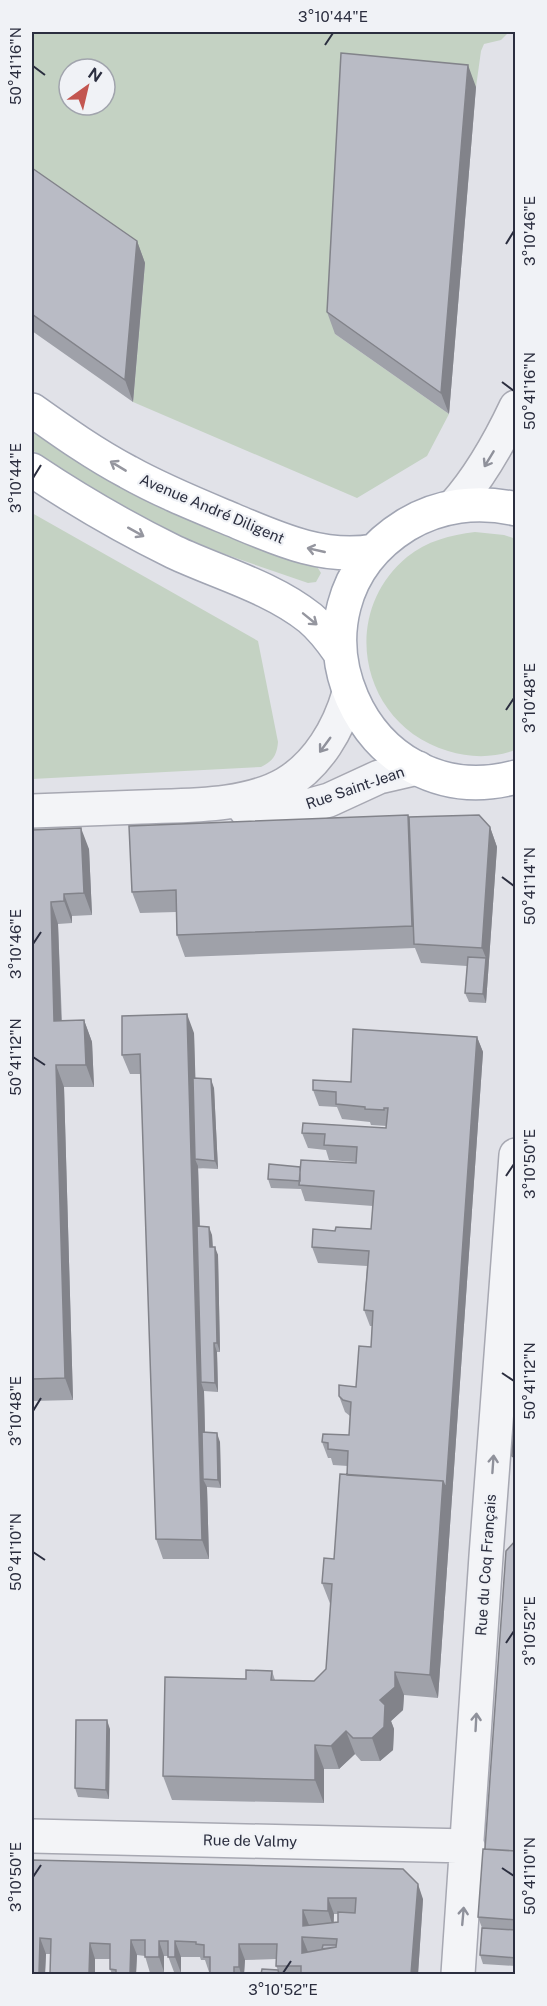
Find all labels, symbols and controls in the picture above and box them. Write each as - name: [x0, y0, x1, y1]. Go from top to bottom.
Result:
- text: 3°10'44"E: [298, 8, 368, 25]
- text: 50°41'16"N: [7, 27, 24, 105]
- north arrow: [57, 57, 117, 117]
- text: N: [85, 64, 106, 86]
- text: 3°10'46"E: [521, 196, 538, 266]
- text: 50°41'16"N: [521, 352, 538, 430]
- text: 3°10'44"E: [7, 443, 24, 513]
- one-way arrow: [482, 450, 494, 467]
- one-way arrow: [110, 460, 127, 472]
- street label: Avenue André Diligent: [137, 470, 287, 547]
- one-way arrow: [127, 526, 144, 538]
- one-way arrow: [307, 544, 326, 555]
- one-way arrow: [301, 613, 317, 626]
- text: 3°10'48"E: [521, 663, 538, 733]
- one-way arrow: [319, 737, 331, 753]
- street label: Rue Saint-Jean: [303, 763, 406, 812]
- text: 50°41'14"N: [521, 847, 538, 925]
- text: 3°10'46"E: [7, 909, 24, 979]
- text: 50°41'12"N: [7, 1018, 24, 1096]
- text: 3°10'50"E: [521, 1129, 538, 1199]
- text: 50°41'12"N: [521, 1342, 538, 1420]
- text: 3°10'48"E: [7, 1376, 24, 1446]
- one-way arrow: [488, 1455, 499, 1475]
- street label: Rue du Coq Français: [472, 1493, 499, 1637]
- text: 50°41'10"N: [7, 1513, 24, 1591]
- text: 3°10'52"E: [521, 1596, 538, 1666]
- one-way arrow: [470, 1712, 481, 1732]
- street label: Rue de Valmy: [203, 1831, 297, 1850]
- text: 50°41'10"N: [521, 1837, 538, 1915]
- text: 3°10'50"E: [7, 1842, 24, 1912]
- one-way arrow: [458, 1907, 469, 1927]
- text: 3°10'52"E: [248, 1981, 318, 1998]

